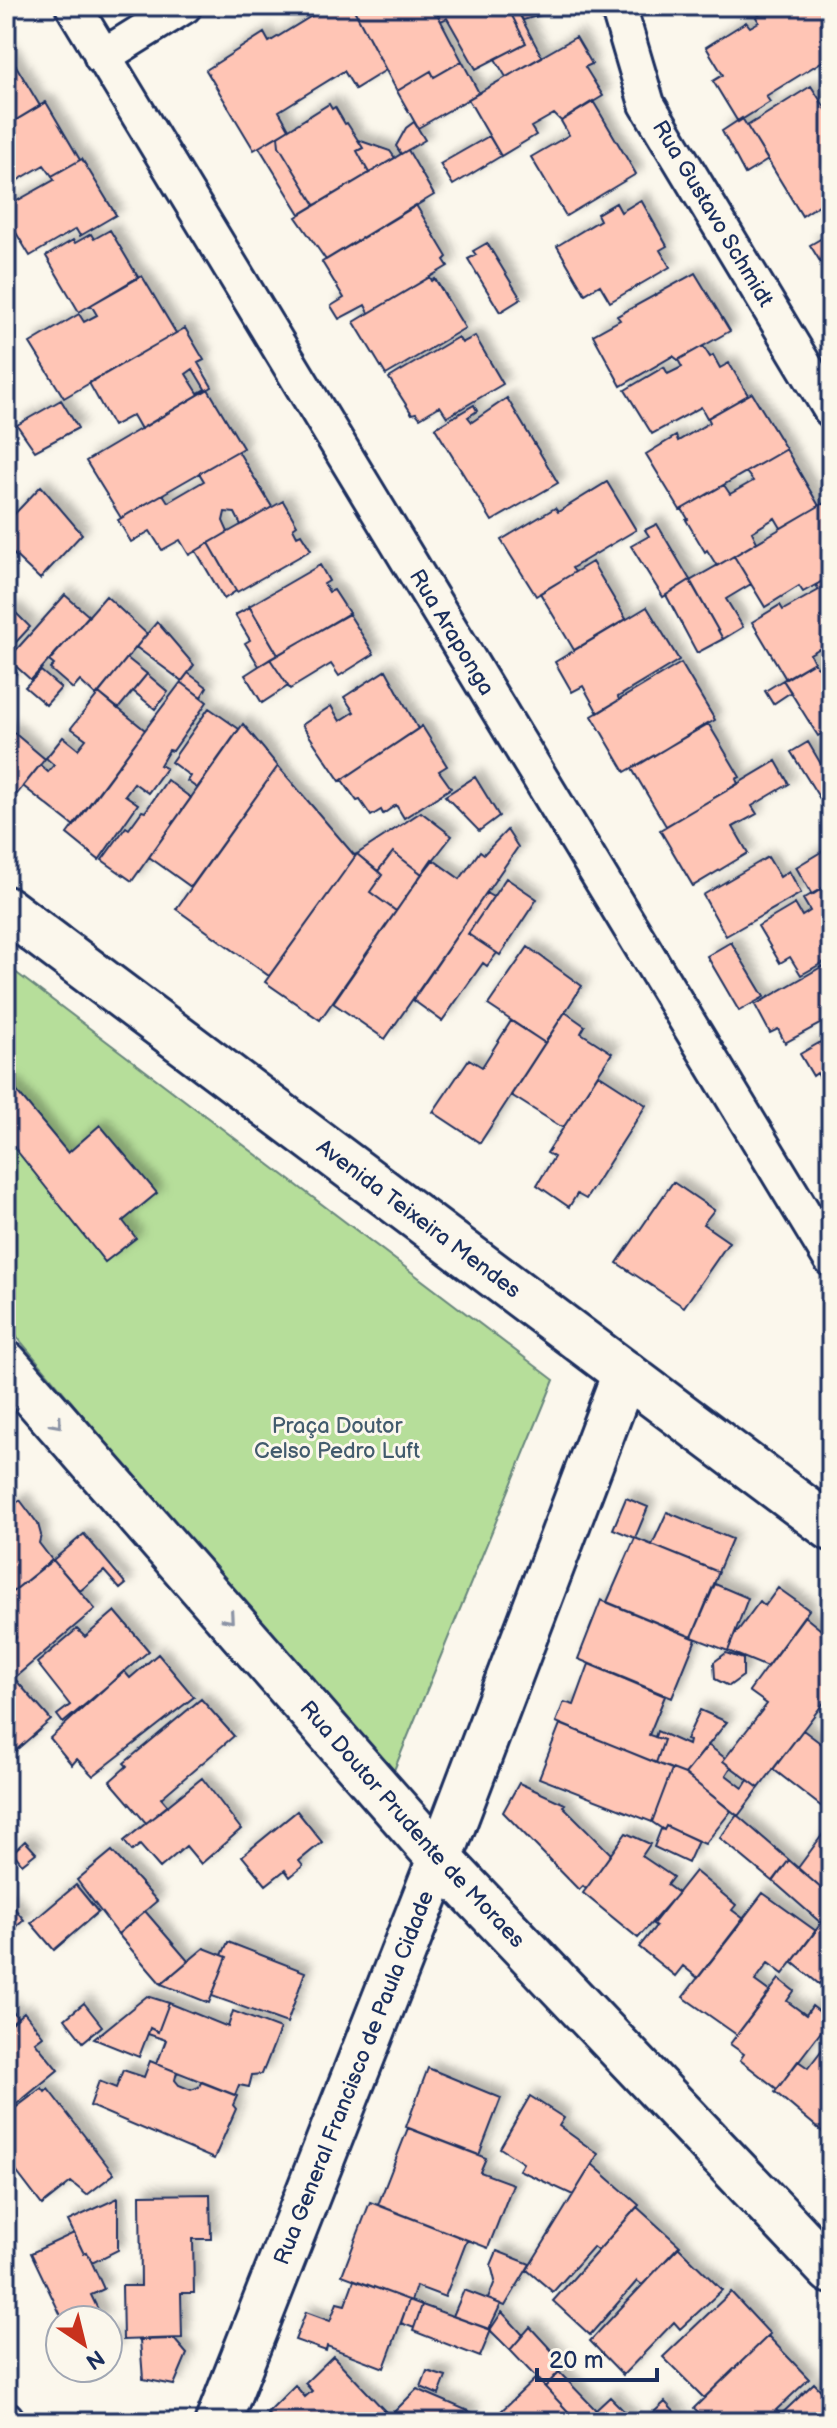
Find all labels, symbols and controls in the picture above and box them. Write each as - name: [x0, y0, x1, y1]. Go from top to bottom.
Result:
- street label: Rua Gustavo Schmidt: [646, 115, 779, 312]
- street label: Rua Araponga: [403, 564, 500, 700]
- street label: Avenida Teixeira Mendes: [311, 1133, 526, 1304]
- one-way arrow: [48, 1413, 62, 1428]
- park label: Praça Doutor Celso Pedro Luft: [254, 1413, 420, 1465]
- one-way arrow: [219, 1609, 234, 1624]
- street label: Rua Doutor Prudente de Moraes: [294, 1695, 531, 1954]
- street label: Rua General Francisco de Paula Cidade: [268, 1887, 440, 2269]
- north arrow: [44, 2304, 124, 2384]
- scale bar: [537, 2332, 657, 2382]
- text: N: [80, 2343, 109, 2375]
- text: 20 m: [549, 2346, 604, 2375]

